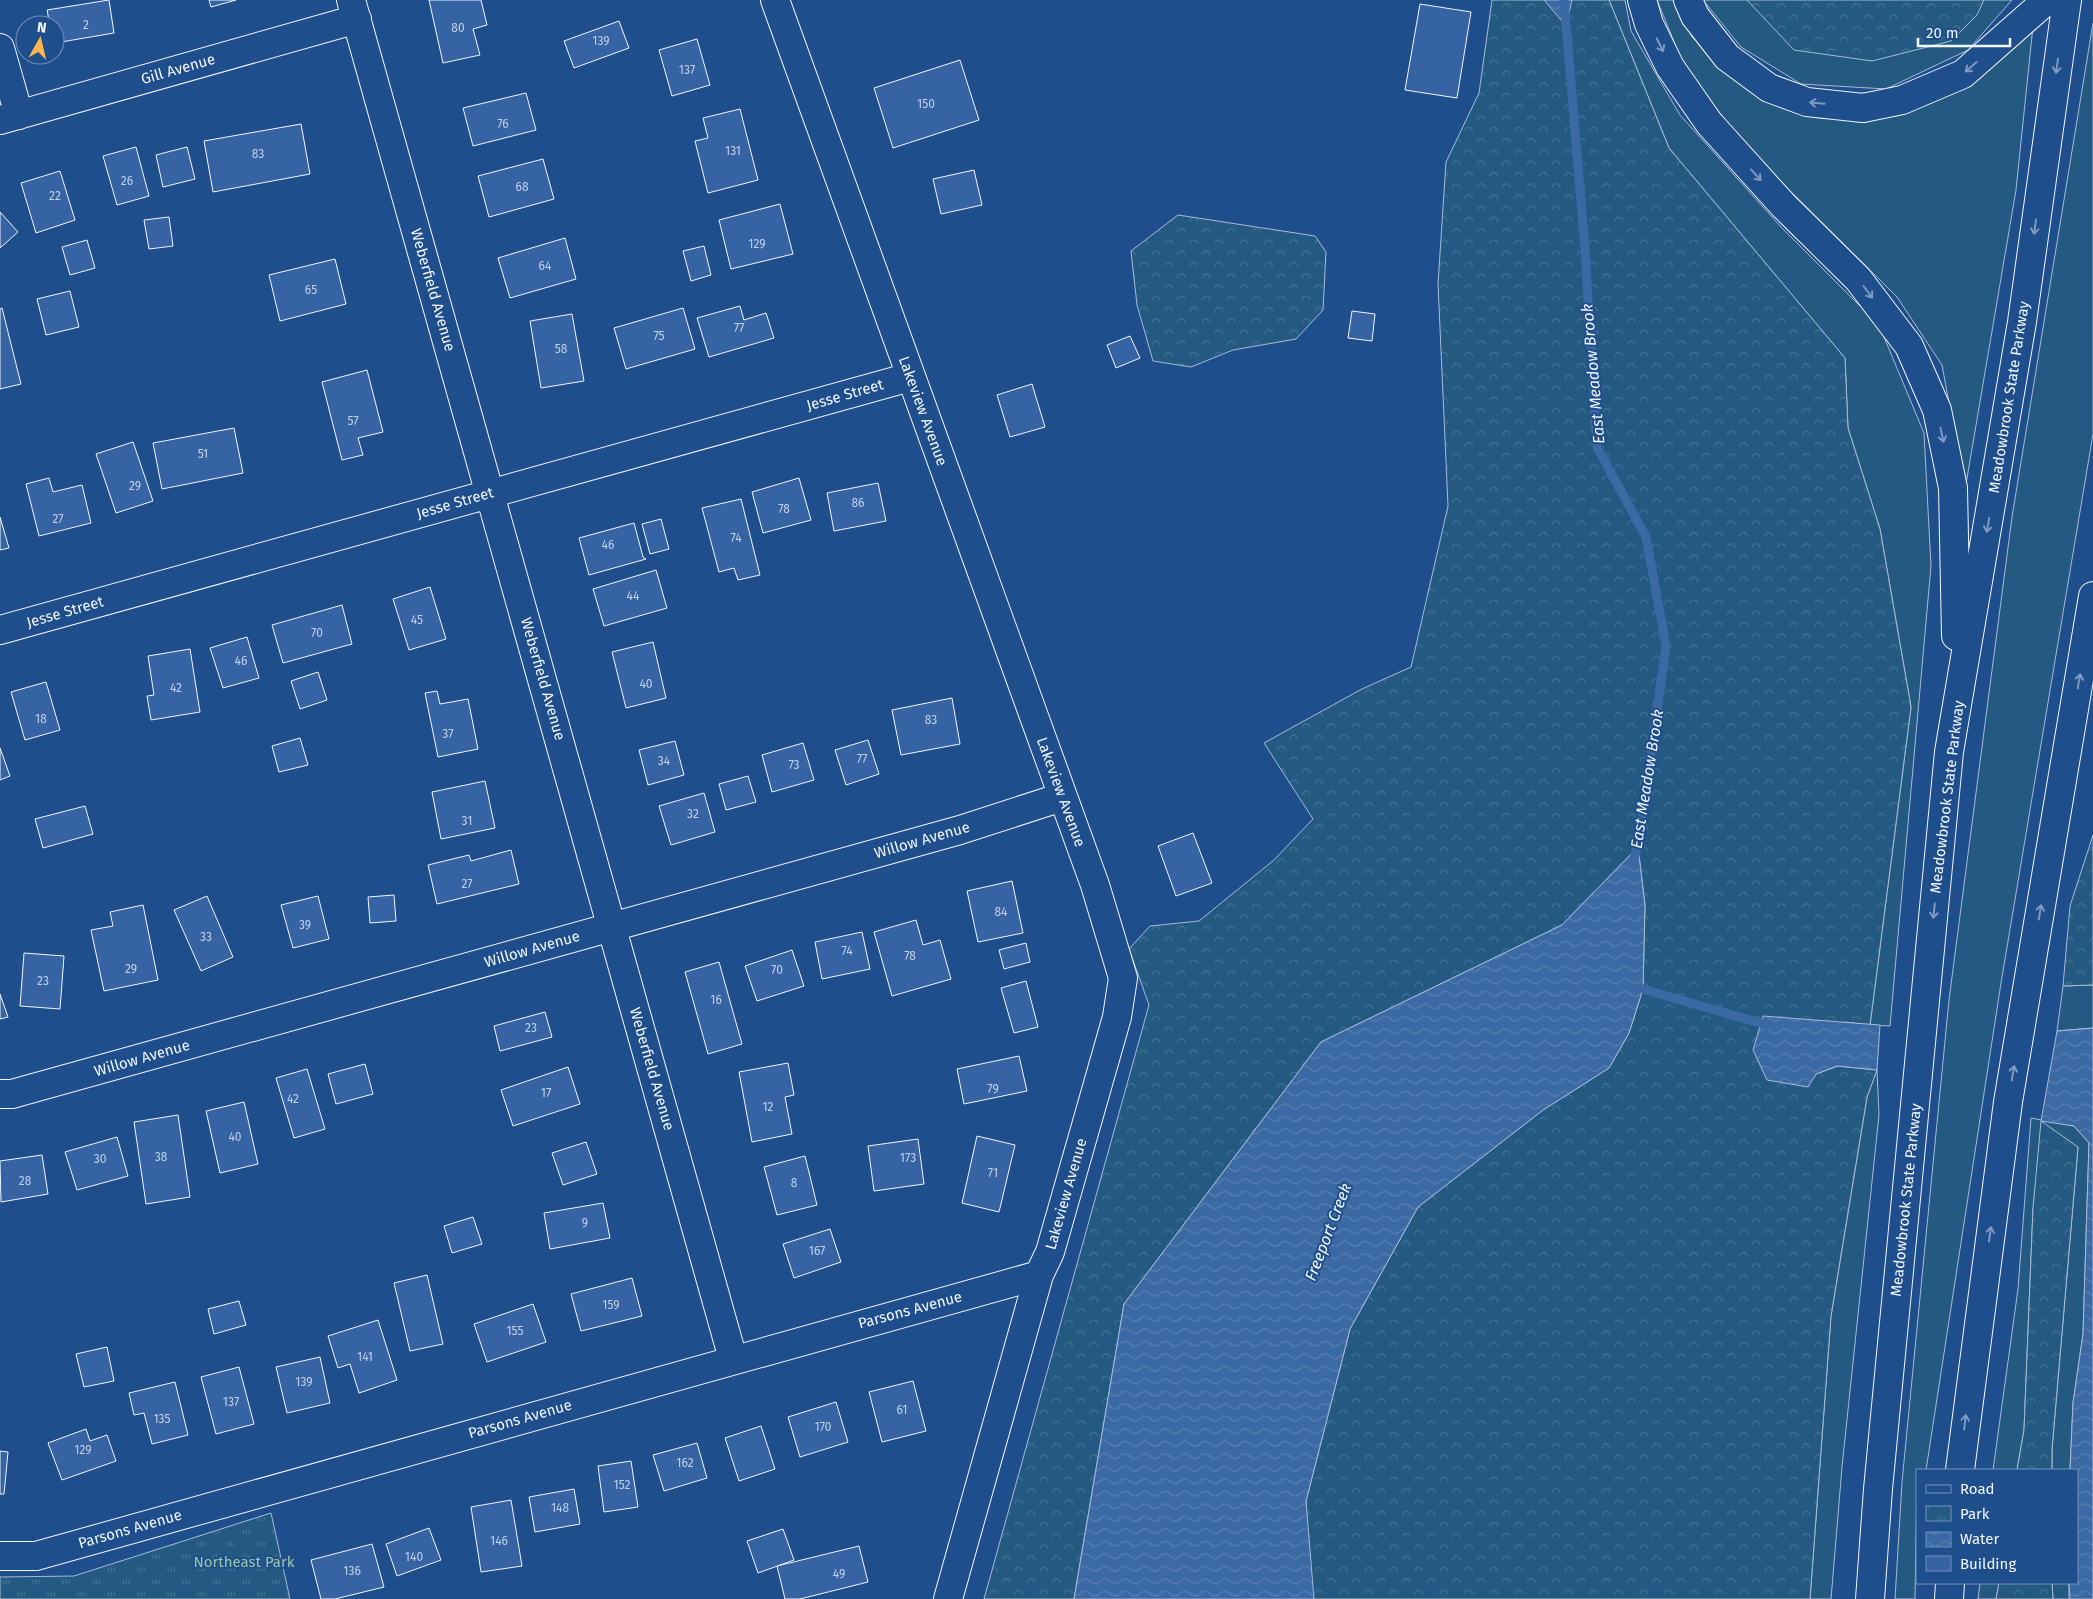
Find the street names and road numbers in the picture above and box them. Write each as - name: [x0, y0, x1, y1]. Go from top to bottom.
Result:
- street label: Gill Avenue: [139, 50, 217, 88]
- street label: Weberfield Avenue: [407, 226, 459, 354]
- street label: Meadowbrook State Parkway: [1985, 299, 2033, 494]
- street label: Lakeview Avenue: [895, 354, 951, 468]
- street label: Jesse Street: [804, 375, 886, 415]
- street label: Jesse Street: [414, 483, 496, 523]
- street label: Jesse Street: [24, 592, 106, 632]
- street label: Weberfield Avenue: [517, 615, 569, 743]
- street label: Meadowbrook State Parkway: [1926, 699, 1968, 894]
- street label: Lakeview Avenue: [1033, 735, 1089, 849]
- street label: Willow Avenue: [872, 818, 972, 862]
- street label: Willow Avenue: [482, 927, 582, 971]
- street label: Weberfield Avenue: [626, 1005, 678, 1133]
- street label: Willow Avenue: [92, 1036, 192, 1080]
- street label: Meadowbrook State Parkway: [1887, 1102, 1925, 1297]
- street label: Lakeview Avenue: [1041, 1136, 1091, 1252]
- street label: Parsons Avenue: [856, 1287, 964, 1333]
- street label: Parsons Avenue: [466, 1396, 574, 1442]
- street label: Parsons Avenue: [76, 1506, 184, 1552]

